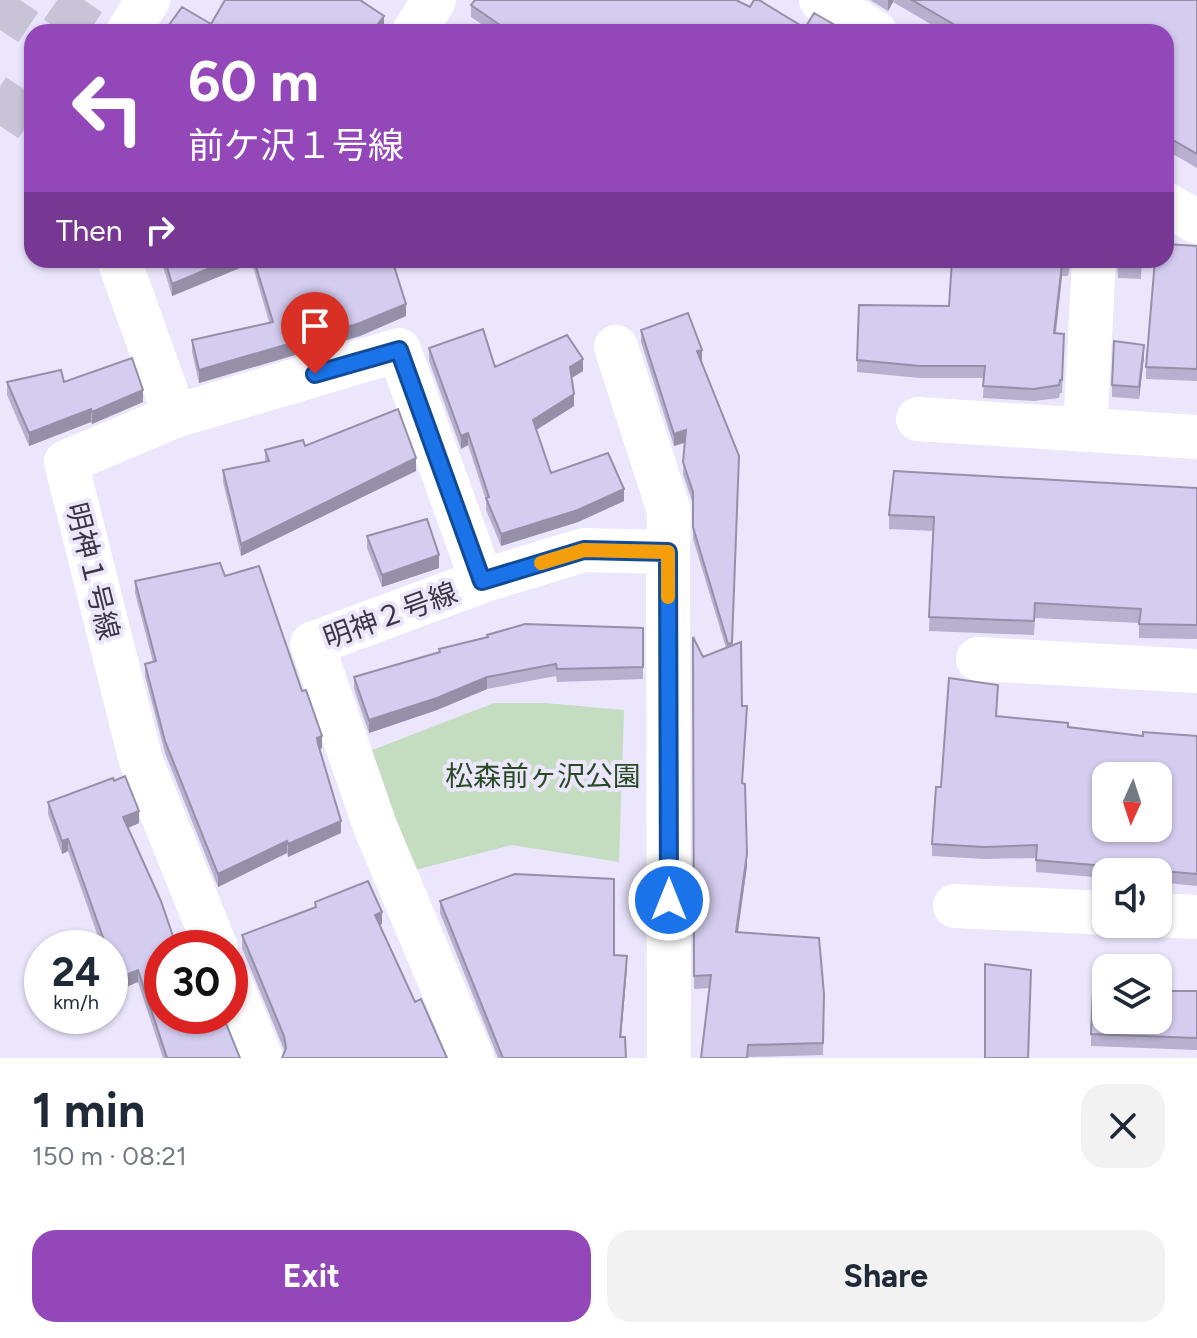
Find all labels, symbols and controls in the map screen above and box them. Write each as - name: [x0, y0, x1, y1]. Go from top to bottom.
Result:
- text: 60 m: [188, 48, 319, 115]
- icon: left: [56, 56, 160, 160]
- text: 前ケ沢１号線: [188, 124, 404, 167]
- icon: right: [138, 208, 182, 252]
- text: Then: [56, 212, 122, 249]
- pin: [281, 292, 349, 374]
- icon: arrive: [293, 304, 337, 348]
- street label: 明神１号線: [60, 499, 126, 643]
- street label: 明神２号線: [318, 575, 462, 655]
- park label: 松森前ヶ沢公園: [445, 759, 641, 793]
- north arrow: [1092, 762, 1172, 842]
- map controls: [1092, 762, 1172, 1034]
- position arrow: [627, 858, 711, 942]
- button: sound: [1092, 858, 1172, 938]
- speed limit sign: 30: [144, 930, 248, 1034]
- text: 24: [52, 948, 100, 996]
- button: layers: [1092, 954, 1172, 1034]
- text: km/h: [53, 990, 99, 1014]
- text: 1 min: [32, 1081, 145, 1139]
- button: close: [1081, 1084, 1165, 1168]
- text: 150 m · 08:21: [32, 1140, 187, 1172]
- button: Exit: [32, 1230, 591, 1322]
- button: Share: [607, 1230, 1165, 1322]

